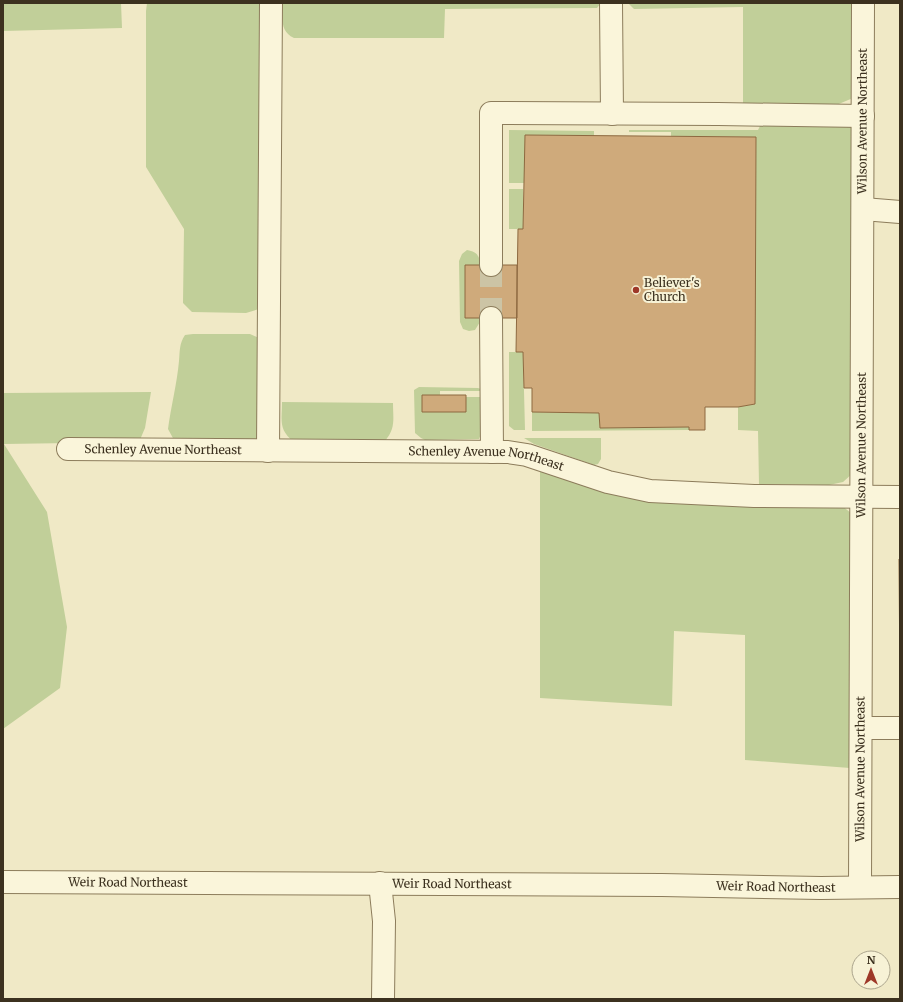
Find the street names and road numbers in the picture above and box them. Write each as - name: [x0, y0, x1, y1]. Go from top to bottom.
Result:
- street label: Wilson Avenue Northeast: [854, 48, 870, 195]
- street label: Wilson Avenue Northeast: [853, 372, 869, 519]
- street label: Schenley Avenue Northeast: [84, 441, 242, 457]
- street label: Schenley Avenue Northeast: [408, 443, 566, 474]
- street label: Wilson Avenue Northeast: [852, 696, 868, 843]
- street label: Weir Road Northeast: [67, 874, 188, 890]
- street label: Weir Road Northeast: [391, 876, 512, 891]
- street label: Weir Road Northeast: [715, 878, 836, 895]

